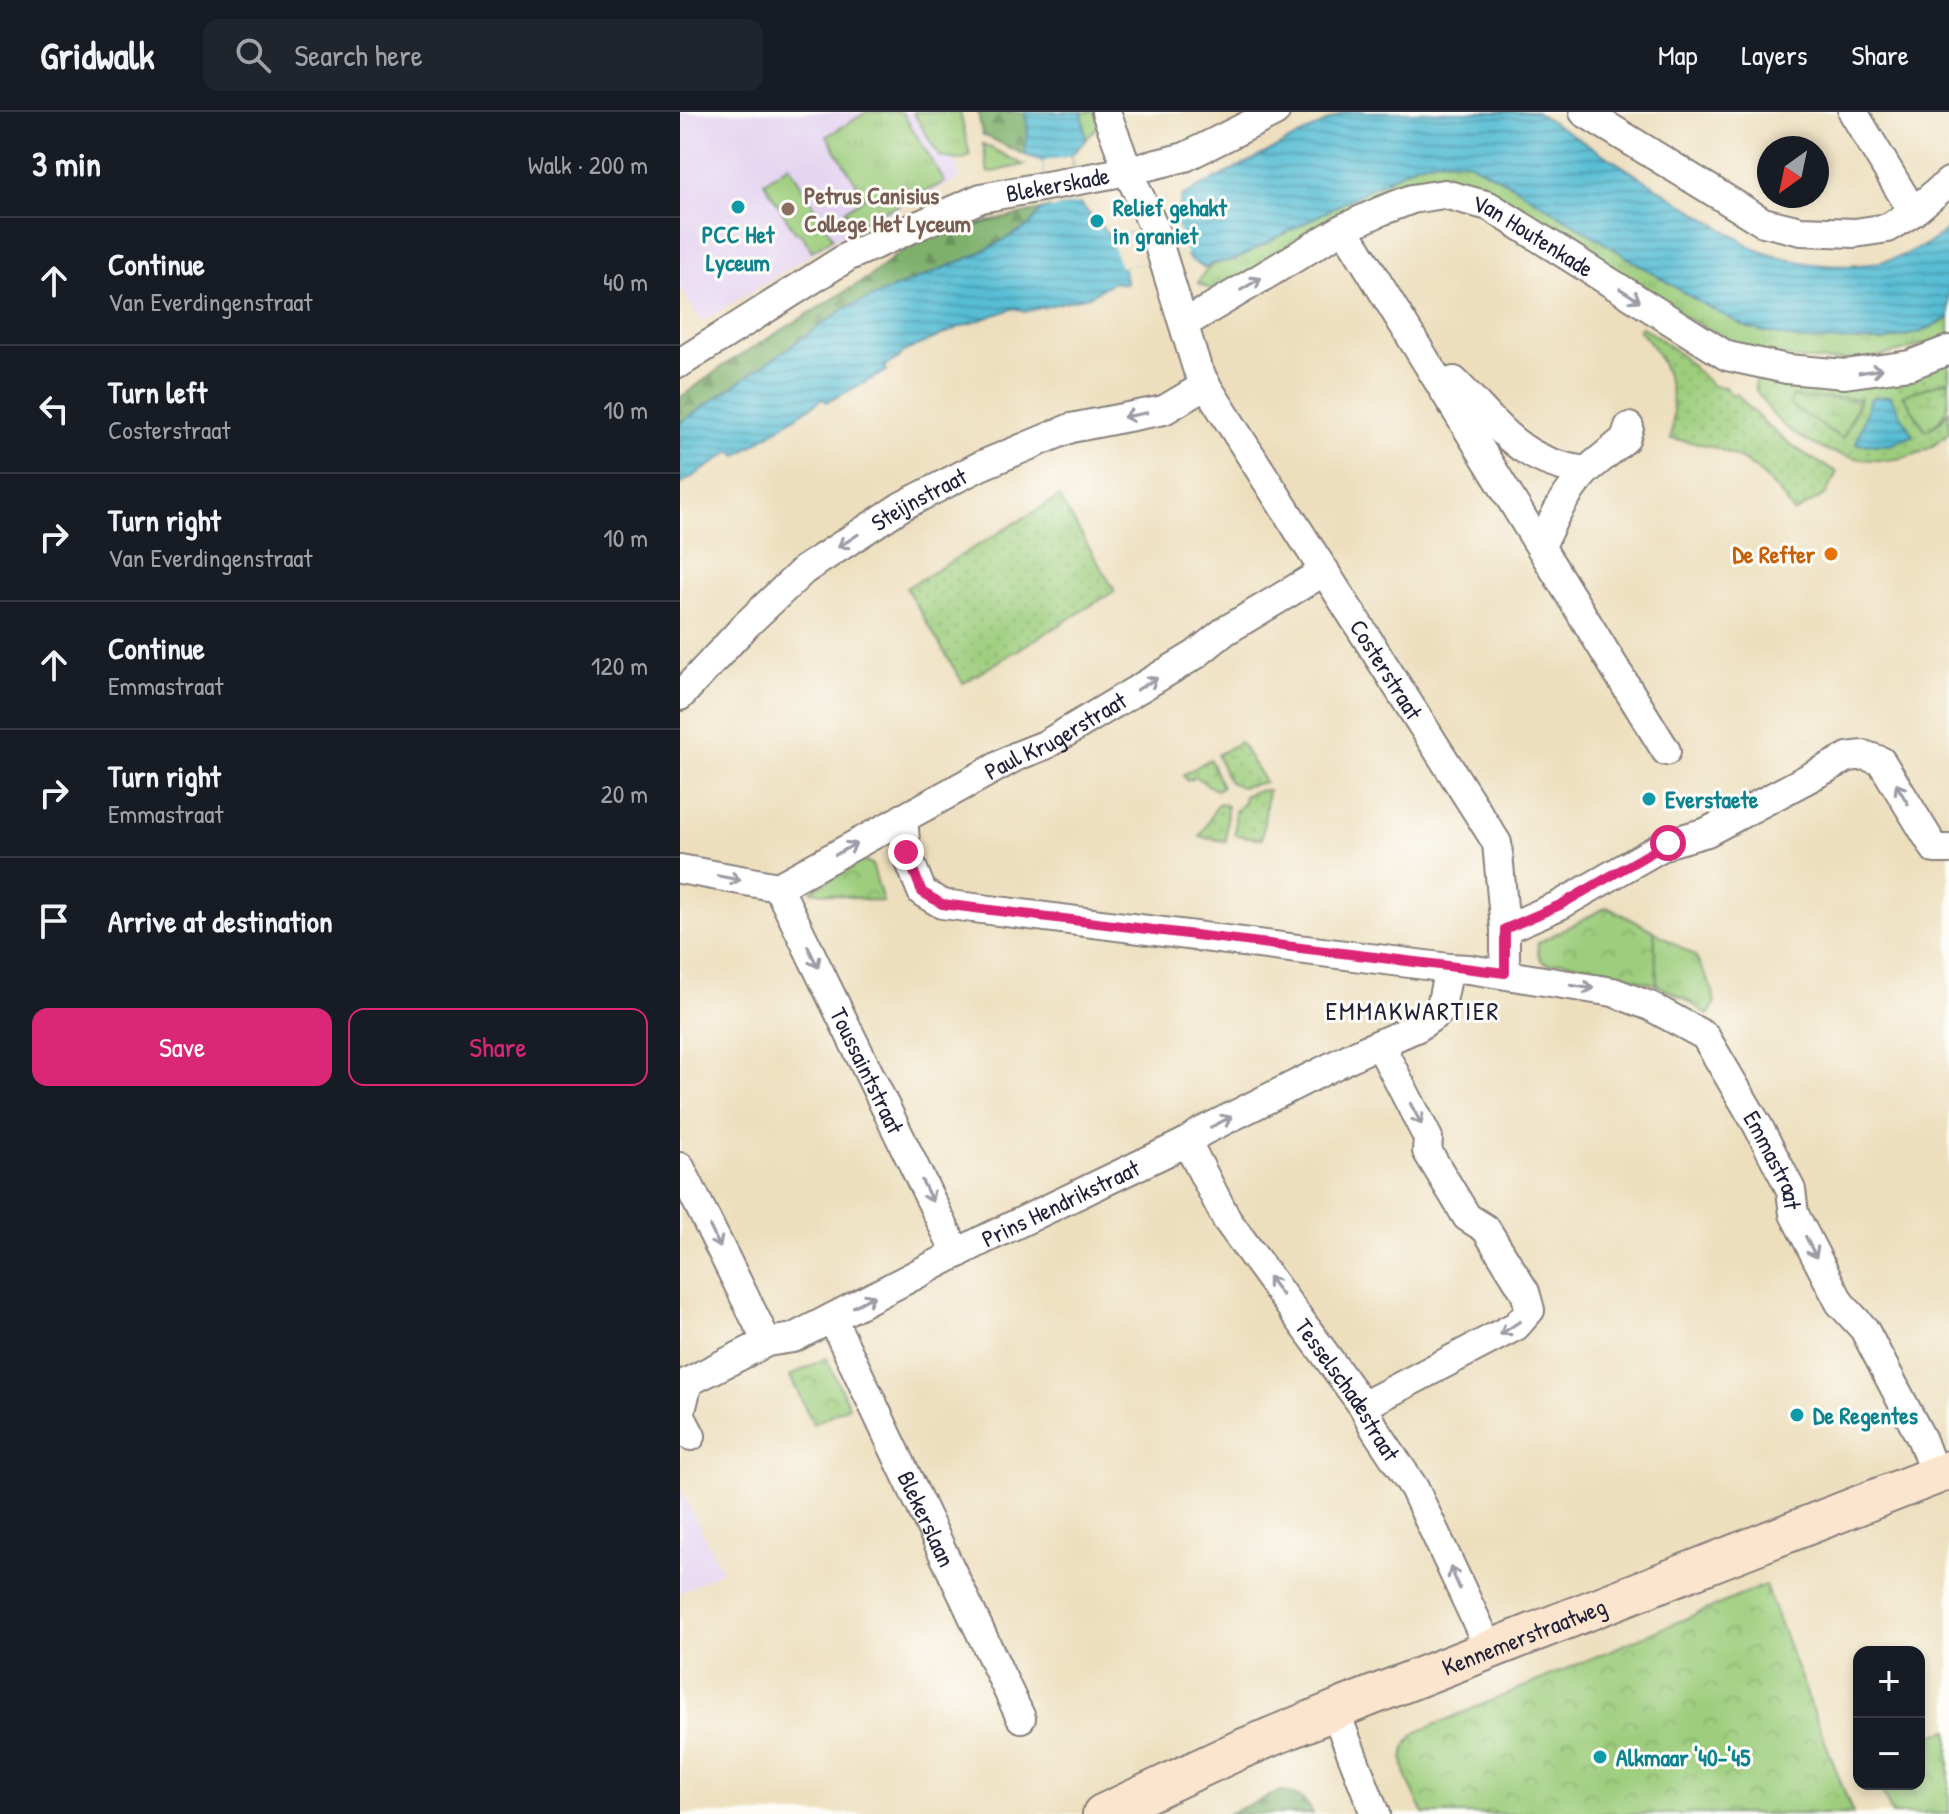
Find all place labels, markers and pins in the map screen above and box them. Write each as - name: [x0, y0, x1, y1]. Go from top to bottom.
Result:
- place label: Petrus Canisius College Het Lyceum: [804, 179, 971, 240]
- place label: Relief gehakt in graniet: [1113, 191, 1228, 252]
- marker: PCC Het Lyceum: [729, 198, 747, 216]
- marker: Petrus Canisius College Het Lyceum: [779, 200, 797, 218]
- marker: Relief gehakt in graniet: [1088, 212, 1106, 230]
- place label: PCC Het Lyceum: [702, 218, 775, 279]
- place label: De Refter: [1732, 538, 1816, 570]
- marker: De Refter: [1822, 545, 1840, 563]
- place label: Everstaete: [1665, 783, 1759, 815]
- marker: Everstaete: [1640, 790, 1658, 808]
- place label: De Regentes: [1813, 1399, 1918, 1432]
- marker: De Regentes: [1788, 1406, 1806, 1424]
- place label: Alkmaar '40-'45: [1616, 1741, 1751, 1773]
- marker: Alkmaar '40-'45: [1591, 1748, 1609, 1766]

